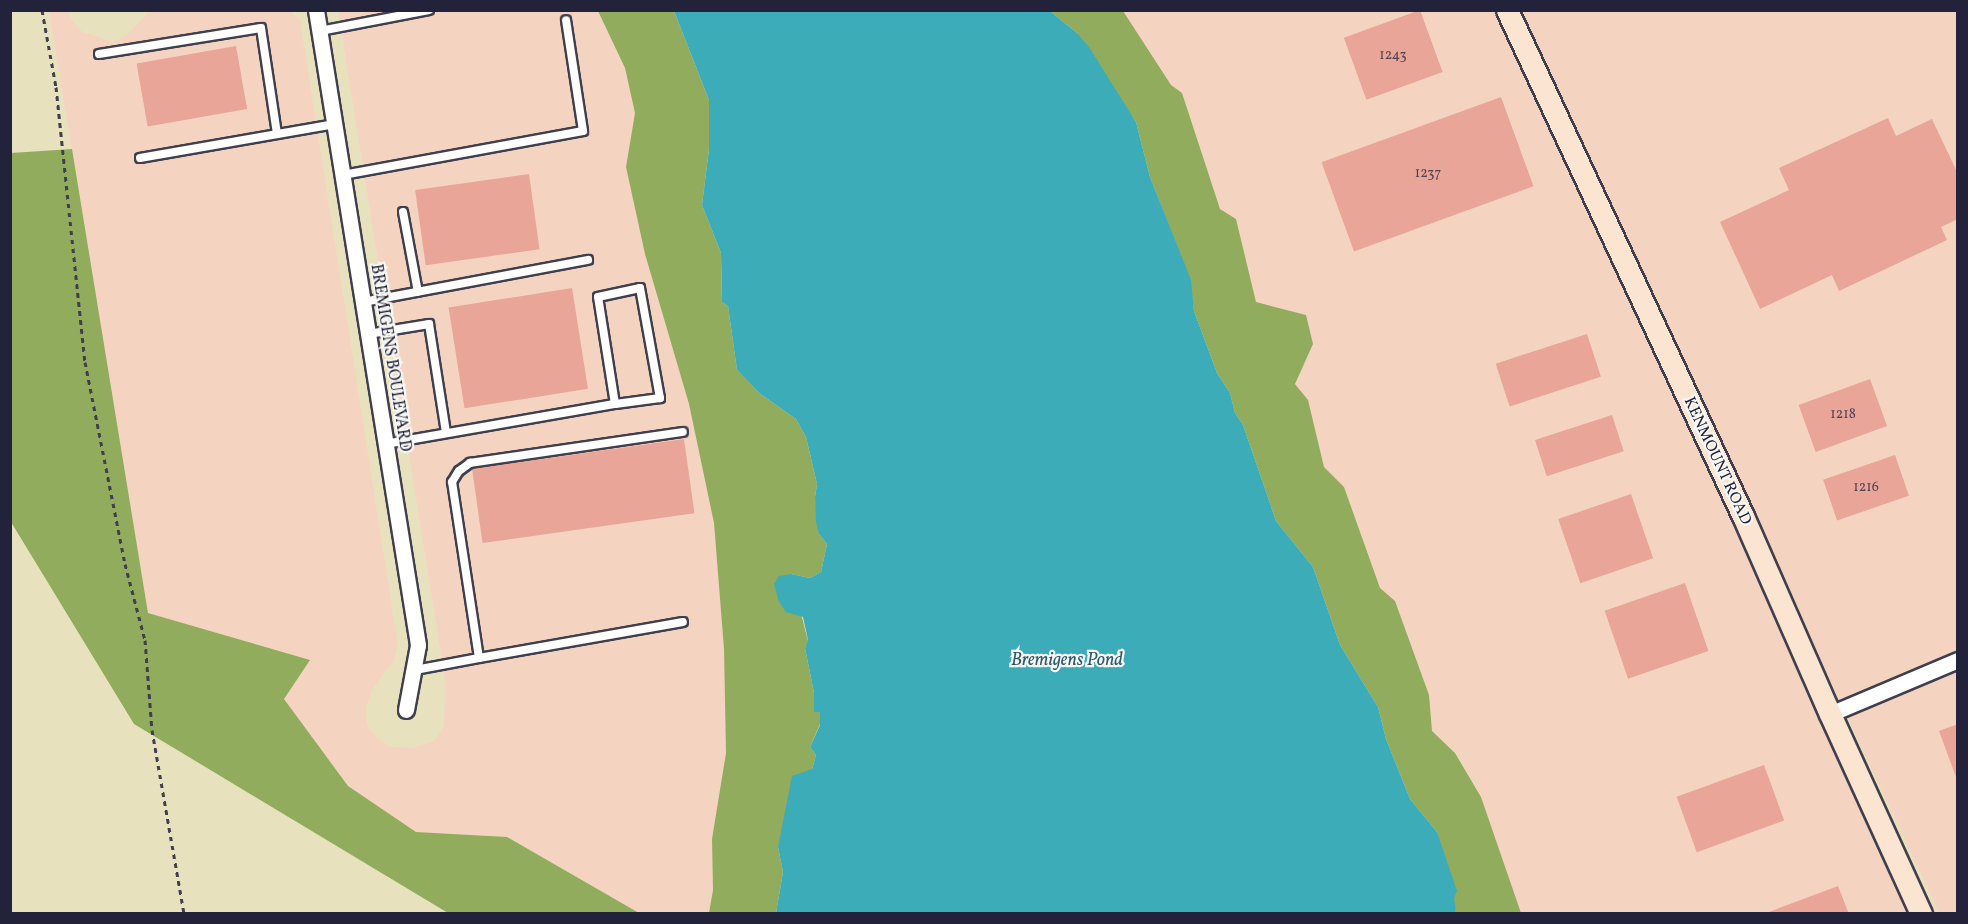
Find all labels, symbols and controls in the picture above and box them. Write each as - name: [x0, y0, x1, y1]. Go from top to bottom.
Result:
- house number: 1243: [1379, 48, 1407, 64]
- house number: 1237: [1415, 166, 1441, 182]
- street label: BREMIGENS BOULEVARD: [366, 263, 414, 453]
- street label: KENMOUNT ROAD: [1679, 394, 1755, 528]
- house number: 1218: [1830, 407, 1856, 423]
- house number: 1216: [1853, 480, 1879, 496]
- water label: Bremigens Pond: [1011, 650, 1123, 672]

